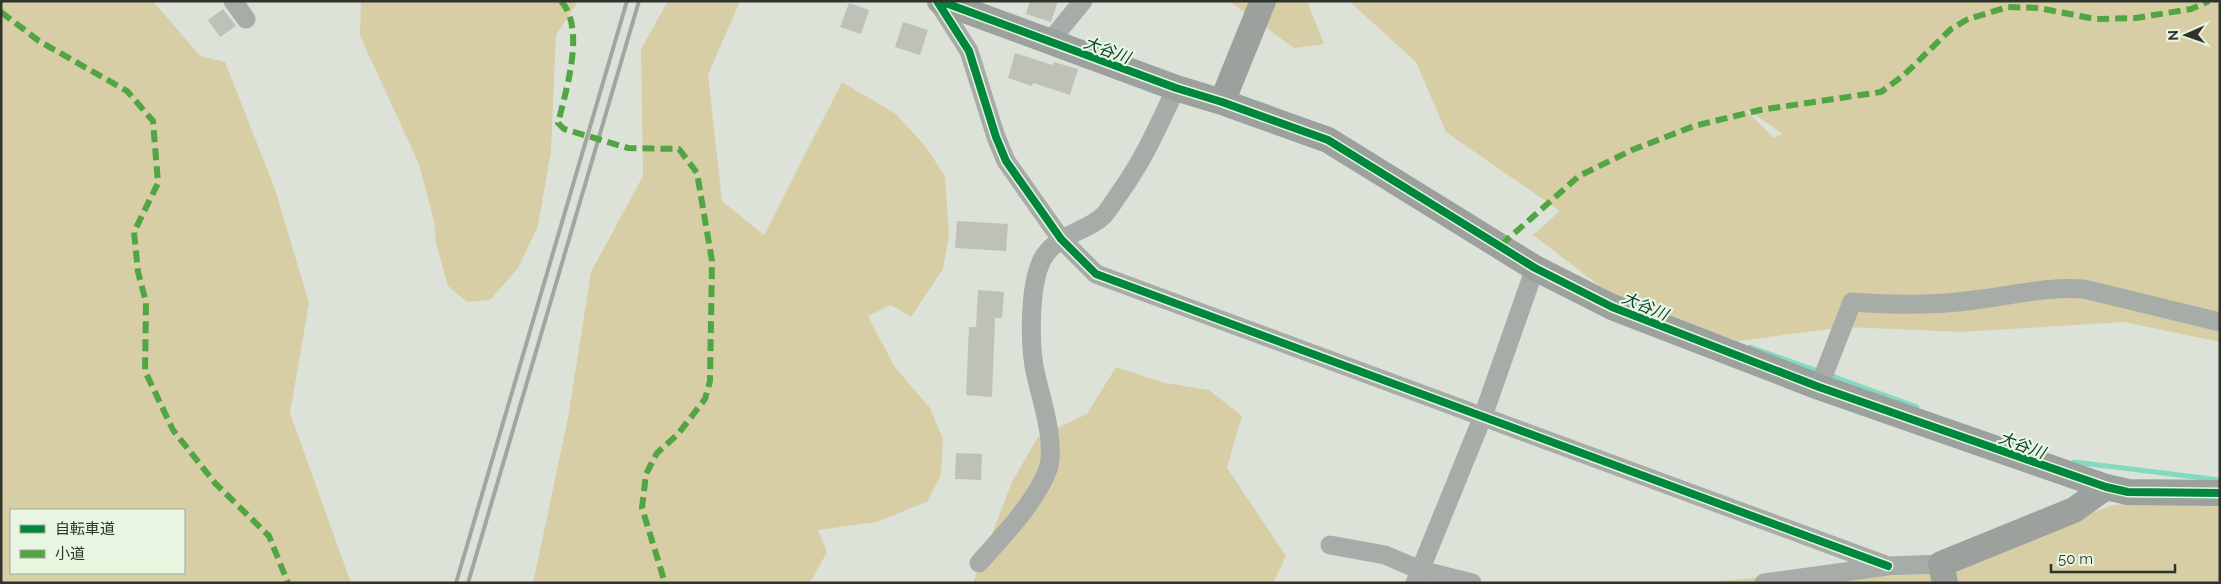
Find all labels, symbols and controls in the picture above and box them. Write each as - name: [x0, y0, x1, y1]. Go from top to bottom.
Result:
- north arrow: [2161, 10, 2211, 60]
- text: N: [2165, 30, 2181, 41]
- water label: 大谷川: [1081, 33, 1135, 68]
- water label: 大谷川: [1619, 288, 1673, 325]
- water label: 大谷川: [1996, 428, 2050, 463]
- legend: [10, 509, 185, 574]
- text: 自転車道: [55, 520, 115, 538]
- scale bar: [2051, 542, 2175, 574]
- text: 小道: [55, 545, 85, 563]
- text: 50 m: [2058, 550, 2093, 568]

